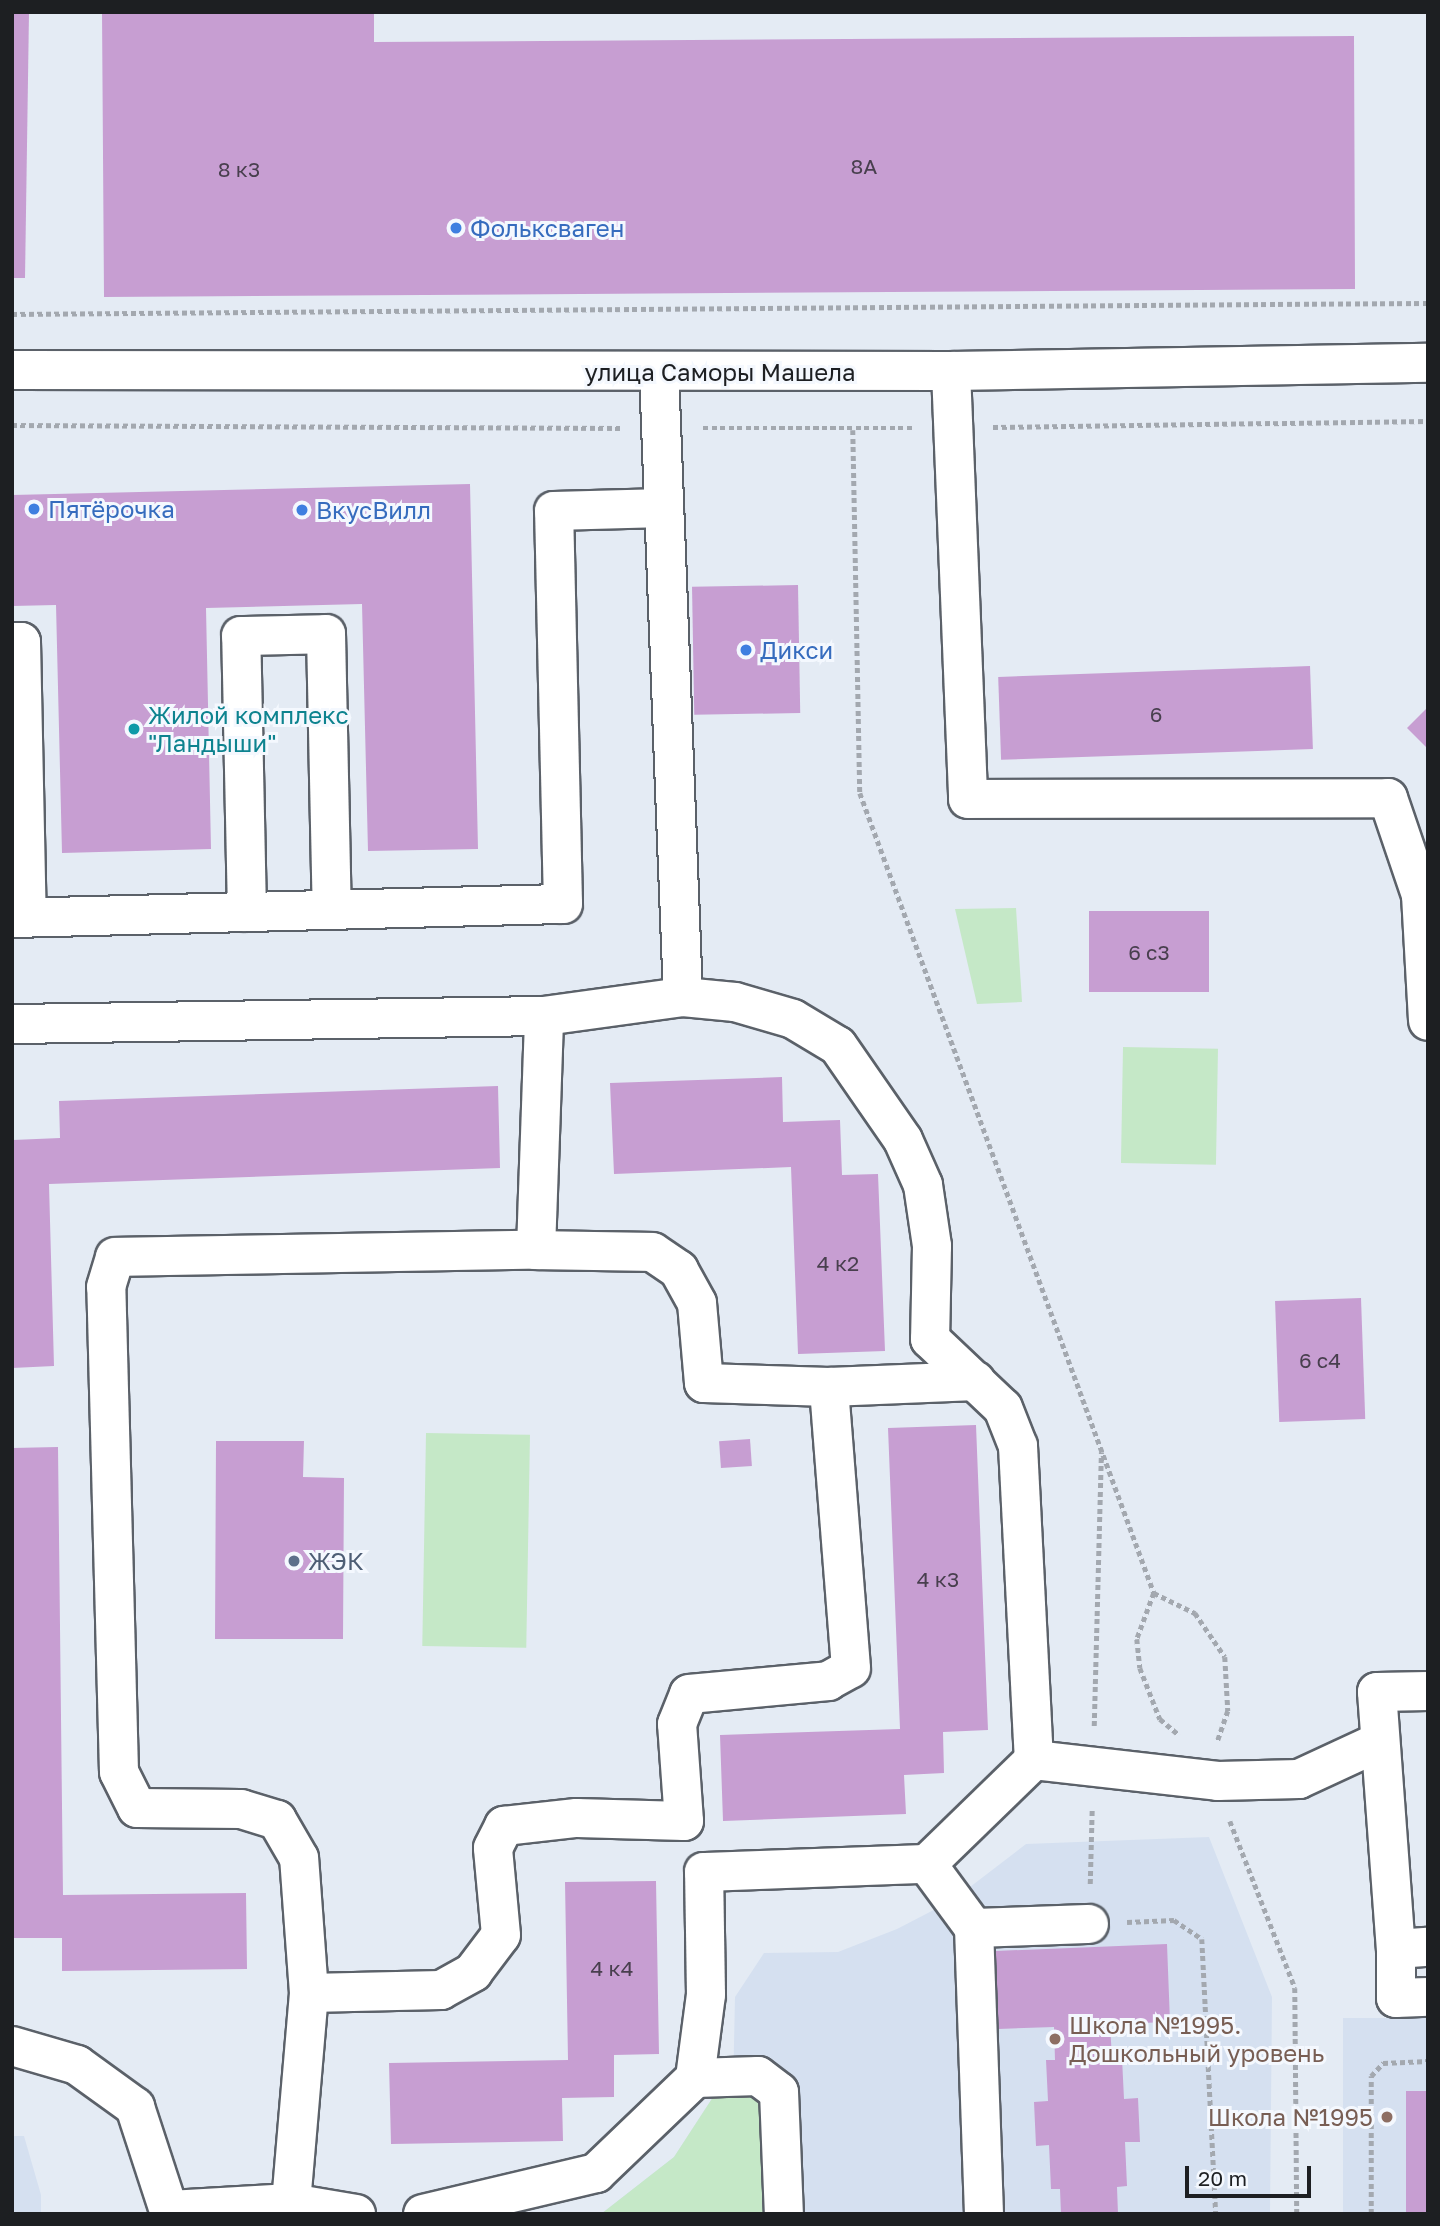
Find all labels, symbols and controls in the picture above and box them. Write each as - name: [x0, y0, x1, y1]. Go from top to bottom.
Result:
- house number: 8А: [851, 153, 877, 179]
- house number: 8 к3: [218, 156, 260, 182]
- place label: Фольксваген: [470, 214, 624, 242]
- marker: Фольксваген: [448, 220, 464, 236]
- street label: улица Саморы Машела: [584, 358, 856, 386]
- place label: Пятёрочка: [48, 495, 175, 523]
- place label: ВкусВилл: [316, 496, 431, 524]
- marker: Пятёрочка: [26, 501, 42, 517]
- marker: ВкусВилл: [294, 502, 310, 518]
- place label: Дикси: [760, 636, 833, 664]
- marker: Дикси: [738, 642, 754, 658]
- place label: Жилой комплекс "Ландыши": [148, 701, 349, 757]
- house number: 6: [1150, 701, 1162, 727]
- marker: Жилой комплекс "Ландыши": [126, 721, 142, 737]
- house number: 6 с3: [1128, 939, 1170, 965]
- house number: 4 к2: [817, 1250, 859, 1276]
- house number: 6 с4: [1299, 1347, 1341, 1373]
- place label: ЖЭК: [308, 1547, 364, 1575]
- marker: ЖЭК: [286, 1553, 302, 1569]
- house number: 4 к3: [917, 1566, 959, 1592]
- house number: 4 к4: [591, 1955, 633, 1981]
- place label: Школа №1995. Дошкольный уровень: [1069, 2011, 1324, 2067]
- marker: Школа №1995. Дошкольный уровень: [1047, 2031, 1063, 2047]
- place label: Школа №1995: [1208, 2103, 1373, 2131]
- marker: Школа №1995: [1379, 2109, 1395, 2125]
- scale bar: [1188, 2152, 1314, 2196]
- text: 20 m: [1198, 2165, 1247, 2191]

